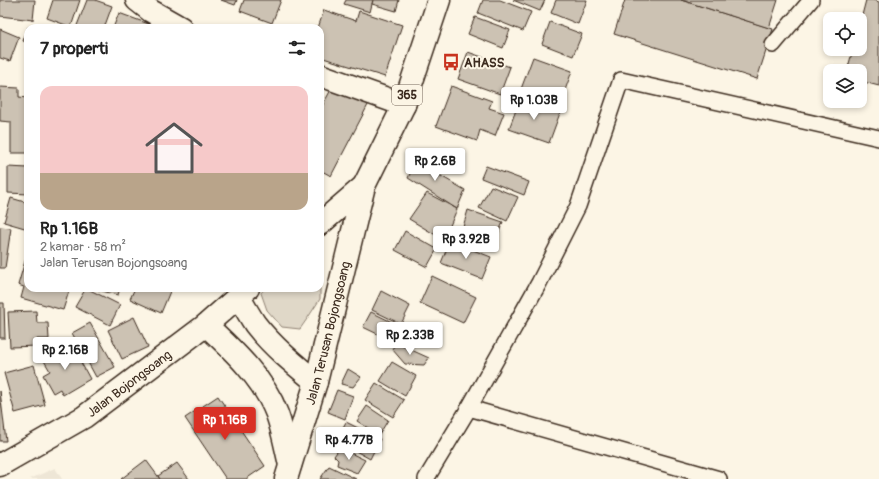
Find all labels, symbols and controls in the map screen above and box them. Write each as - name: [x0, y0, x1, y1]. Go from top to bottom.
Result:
- map controls: [823, 12, 867, 108]
- button: locate: [823, 12, 867, 56]
- icon: filters: [286, 37, 308, 59]
- text: 7 properti: [40, 38, 108, 59]
- bus stop icon: AHASS: [441, 52, 461, 72]
- place label: AHASS: [464, 55, 505, 71]
- button: layers: [823, 64, 867, 108]
- road number: 365: [392, 85, 422, 105]
- pin: Rp 1.03B: [493, 87, 575, 121]
- text: Rp 1.03B: [510, 92, 558, 108]
- icon: home: [138, 112, 210, 184]
- pin: Rp 2.6B: [398, 148, 472, 182]
- text: Rp 2.6B: [414, 153, 456, 169]
- text: Rp 1.16B: [40, 218, 98, 239]
- pin: Rp 3.92B: [425, 226, 507, 260]
- text: Rp 3.92B: [442, 231, 490, 247]
- text: 2 kamar · 58 m²: [40, 239, 126, 255]
- text: Jalan Terusan Bojongsoang: [40, 255, 187, 271]
- street label: Jalan Terusan Bojongsoang: [302, 259, 354, 407]
- pin: Rp 2.33B: [369, 322, 451, 356]
- text: Rp 2.33B: [386, 327, 434, 343]
- pin: Rp 2.16B: [24, 337, 106, 371]
- text: Rp 2.16B: [42, 342, 88, 358]
- street label: Jalan Bojongsoang: [84, 347, 175, 421]
- pin: Rp 1.16B: [184, 407, 266, 441]
- text: Rp 1.16B: [203, 412, 247, 428]
- pin: Rp 4.77B: [308, 427, 390, 461]
- text: Rp 4.77B: [325, 432, 373, 448]

